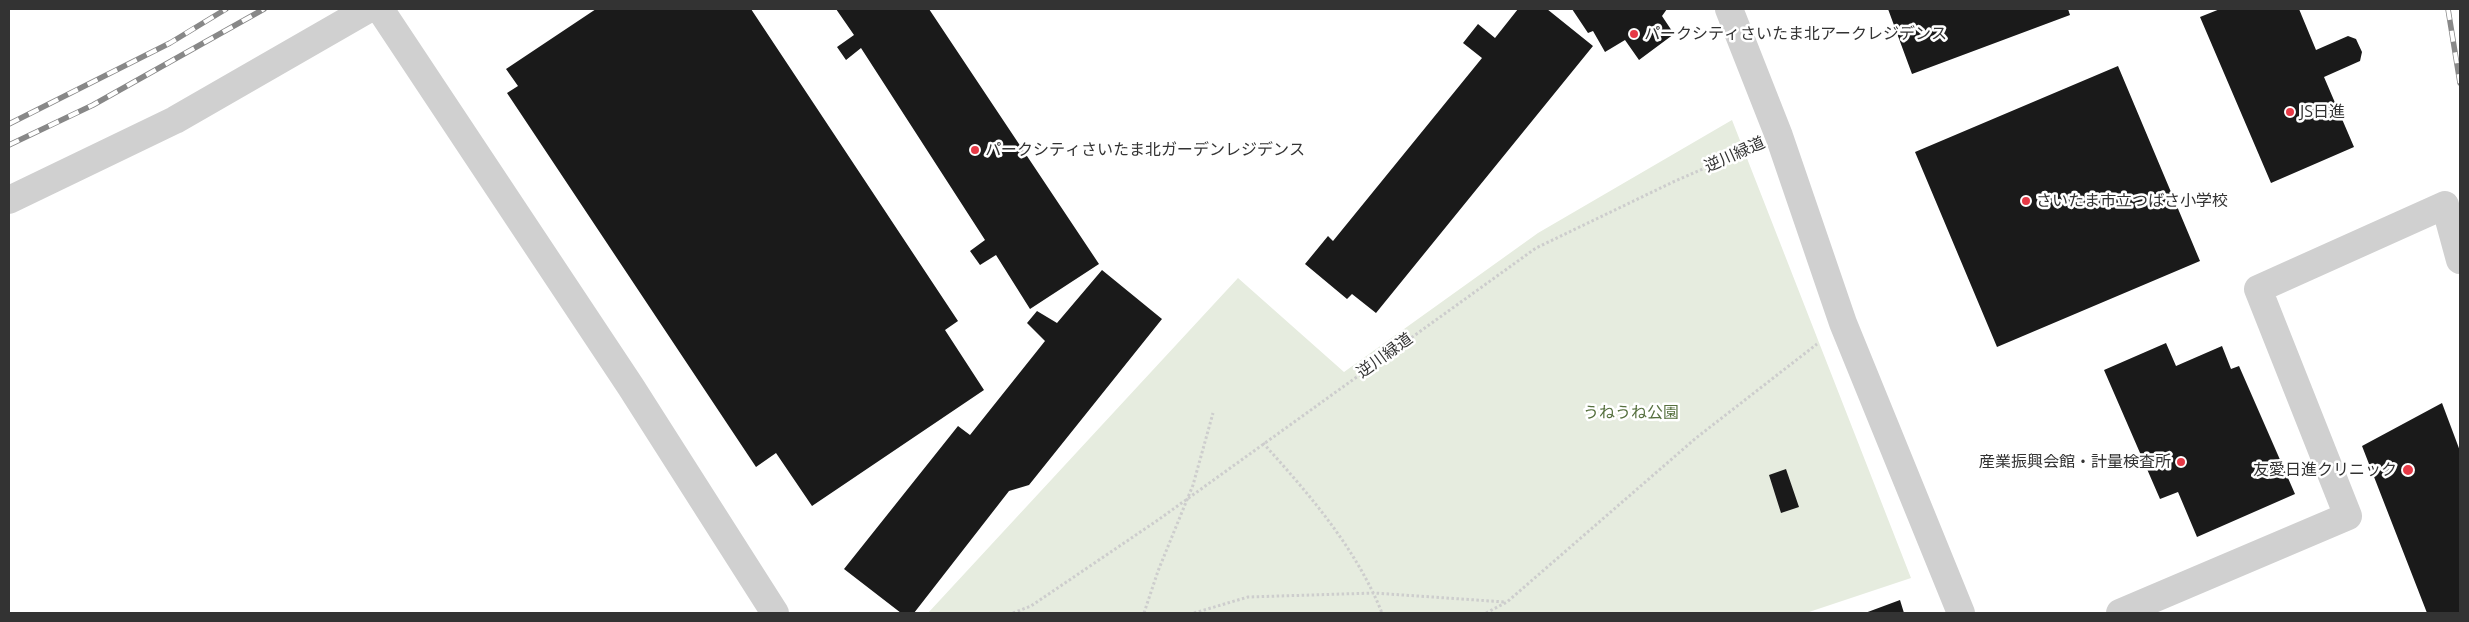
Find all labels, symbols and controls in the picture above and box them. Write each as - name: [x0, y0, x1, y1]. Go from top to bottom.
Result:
- place label: パークシティさいたま北アークレジデンス: [1644, 24, 1947, 44]
- marker: パークシティさいたま北アークレジデンス: [1628, 28, 1640, 40]
- place label: JS日進: [2300, 102, 2345, 122]
- marker: JS日進: [2284, 106, 2296, 118]
- street label: 逆川緑道: [1702, 133, 1768, 177]
- place label: パークシティさいたま北ガーデンレジデンス: [985, 140, 1305, 160]
- marker: パークシティさいたま北ガーデンレジデンス: [969, 144, 981, 156]
- place label: さいたま市立つばさ小学校: [2036, 191, 2228, 211]
- marker: さいたま市立つばさ小学校: [2020, 195, 2032, 207]
- street label: 逆川緑道: [1353, 329, 1417, 383]
- park label: うねうね公園: [1583, 403, 1679, 423]
- place label: 産業振興会館・計量検査所: [1979, 452, 2171, 472]
- marker: 産業振興会館・計量検査所: [2175, 456, 2187, 468]
- place label: 友愛日進クリニック: [2253, 460, 2397, 480]
- marker: 友愛日進クリニック: [2401, 463, 2415, 477]

